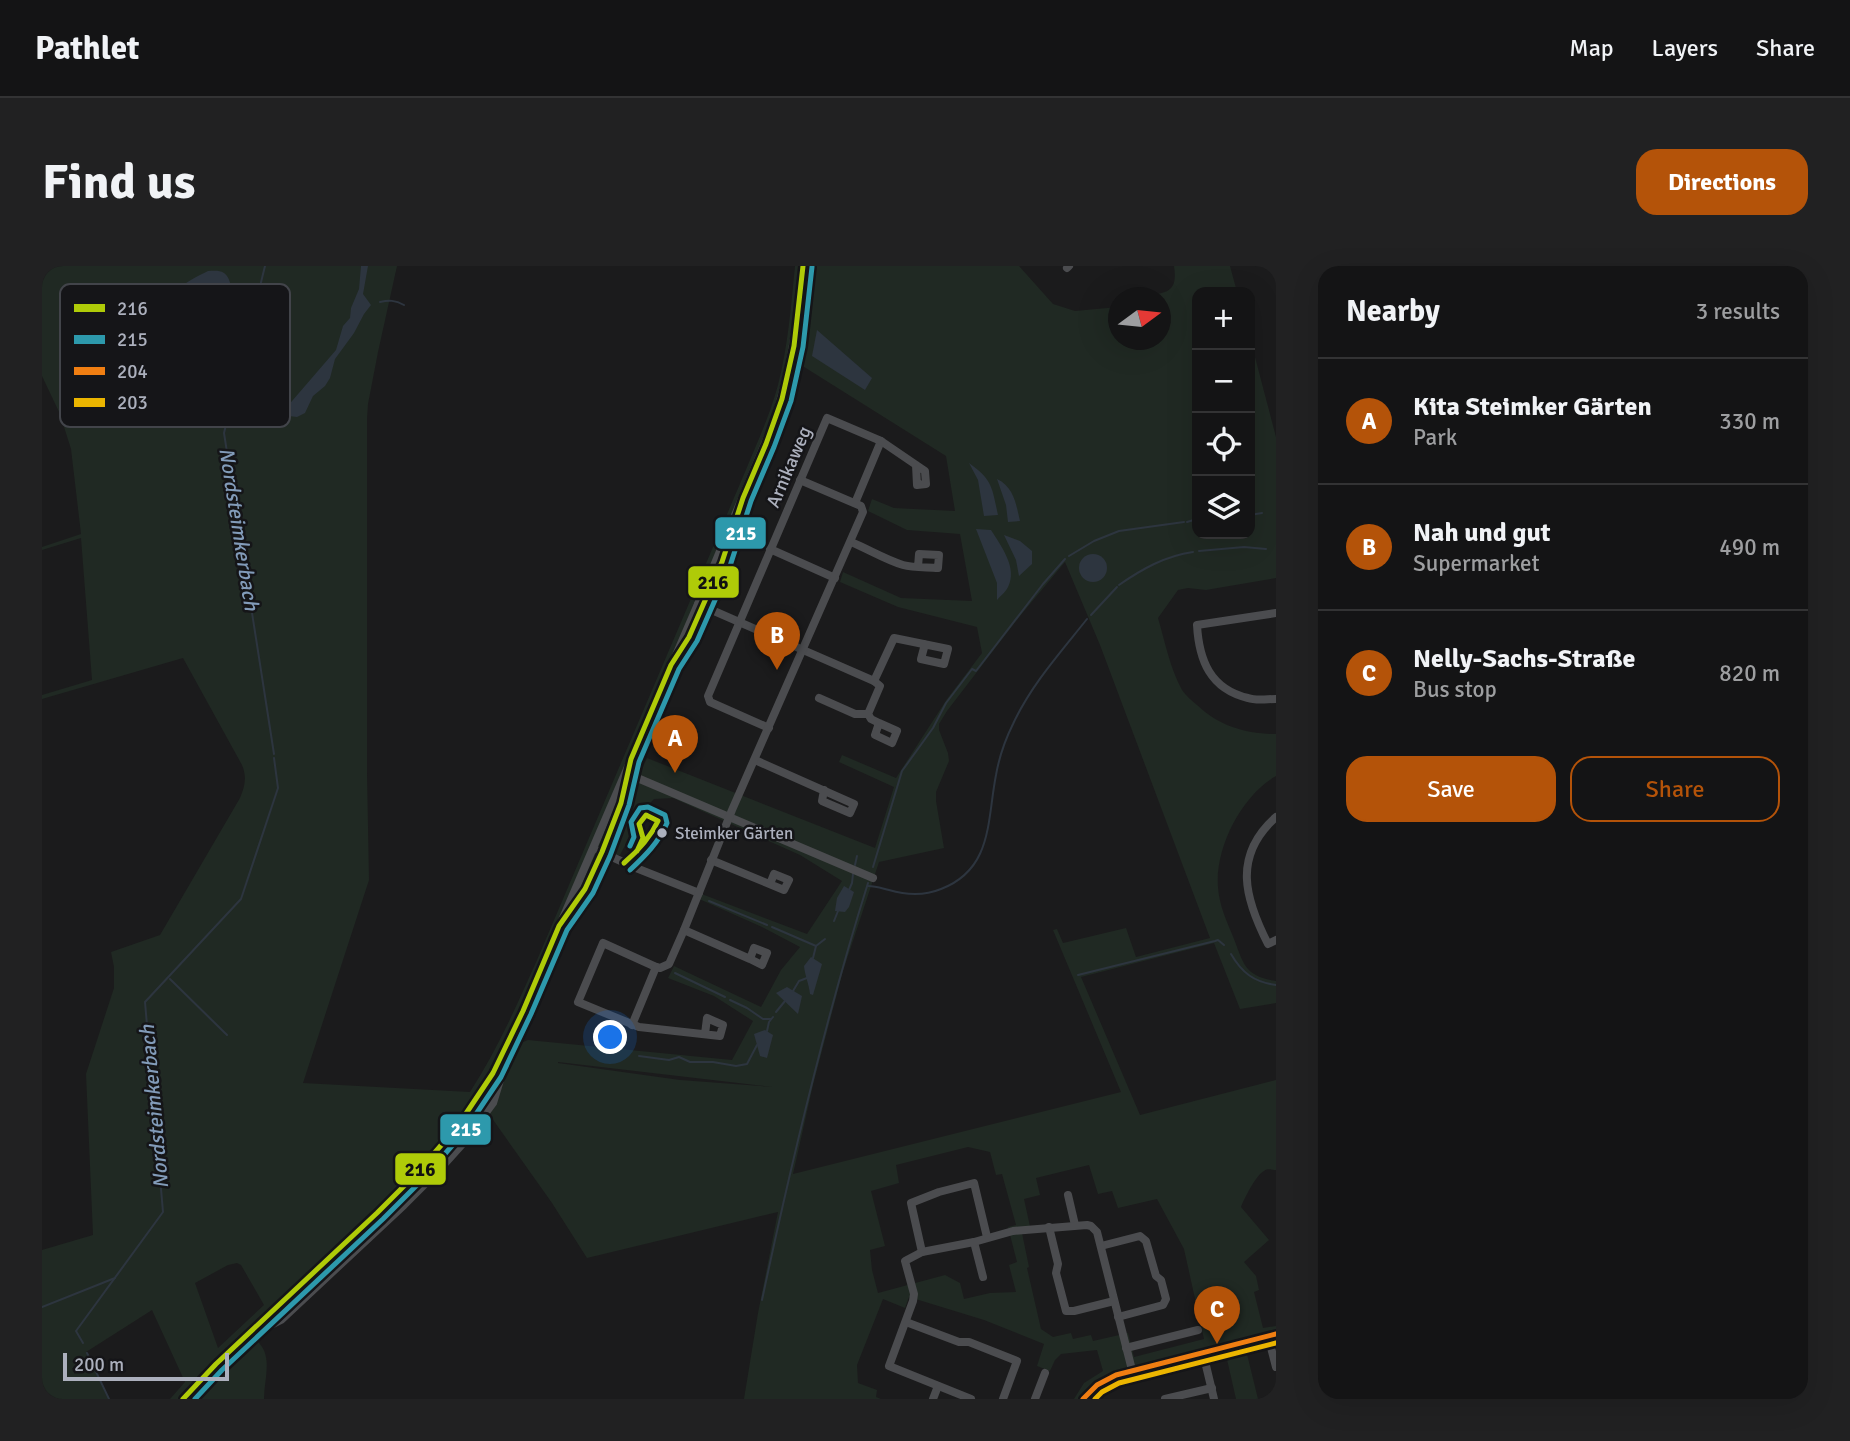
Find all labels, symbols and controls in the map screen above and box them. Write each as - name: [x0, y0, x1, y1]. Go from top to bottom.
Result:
- text: Pathlet: [35, 28, 139, 69]
- text: Map: [1569, 33, 1614, 63]
- text: Layers: [1652, 33, 1718, 63]
- text: Share: [1756, 33, 1815, 63]
- button: Directions: [1636, 149, 1808, 215]
- text: Find us: [42, 152, 195, 212]
- legend: [60, 284, 290, 427]
- north arrow: [1108, 287, 1171, 350]
- map controls: [1192, 287, 1255, 539]
- button: +: [1192, 287, 1255, 350]
- text: Nearby: [1346, 293, 1440, 330]
- text: 216: [117, 297, 148, 321]
- text: 3 results: [1696, 297, 1780, 326]
- text: 215: [117, 328, 148, 352]
- button: −: [1192, 350, 1255, 413]
- text: 204: [117, 360, 148, 384]
- text: 203: [117, 391, 148, 415]
- text: Kita Steimker Gärten: [1413, 391, 1652, 423]
- text: A: [1362, 407, 1376, 436]
- text: 330 m: [1719, 407, 1780, 436]
- button: locate: [1192, 413, 1255, 476]
- street label: Arnikaweg: [761, 423, 817, 511]
- text: Park: [1413, 423, 1457, 452]
- water label: Nordsteimkerbach: [213, 446, 265, 613]
- button: layers: [1192, 476, 1255, 539]
- line badge: 215: [714, 516, 767, 550]
- text: Nah und gut: [1413, 517, 1550, 549]
- text: 215: [726, 522, 756, 546]
- text: B: [1362, 533, 1376, 562]
- text: 490 m: [1719, 533, 1780, 562]
- text: Supermarket: [1413, 549, 1540, 578]
- line badge: 216: [687, 565, 740, 599]
- text: 216: [698, 571, 728, 595]
- pin: B: [754, 612, 800, 670]
- text: Nelly-Sachs-Straße: [1413, 643, 1635, 675]
- text: C: [1362, 659, 1376, 688]
- text: 820 m: [1719, 659, 1780, 688]
- text: Bus stop: [1413, 675, 1497, 704]
- pin: A: [652, 715, 698, 773]
- button: Save: [1346, 756, 1556, 822]
- button: Share: [1570, 756, 1780, 822]
- place label: Steimker Gärten: [675, 823, 793, 844]
- marker: Steimker Gärten: [655, 826, 669, 840]
- your location: [593, 1020, 627, 1054]
- water label: Nordsteimkerbach: [134, 1023, 174, 1190]
- line badge: 215: [439, 1113, 492, 1146]
- text: 215: [451, 1118, 481, 1142]
- line badge: 216: [394, 1152, 447, 1186]
- text: 216: [405, 1158, 435, 1182]
- pin: C: [1194, 1286, 1240, 1344]
- scale bar: [63, 1350, 229, 1382]
- text: 200 m: [74, 1353, 124, 1377]

